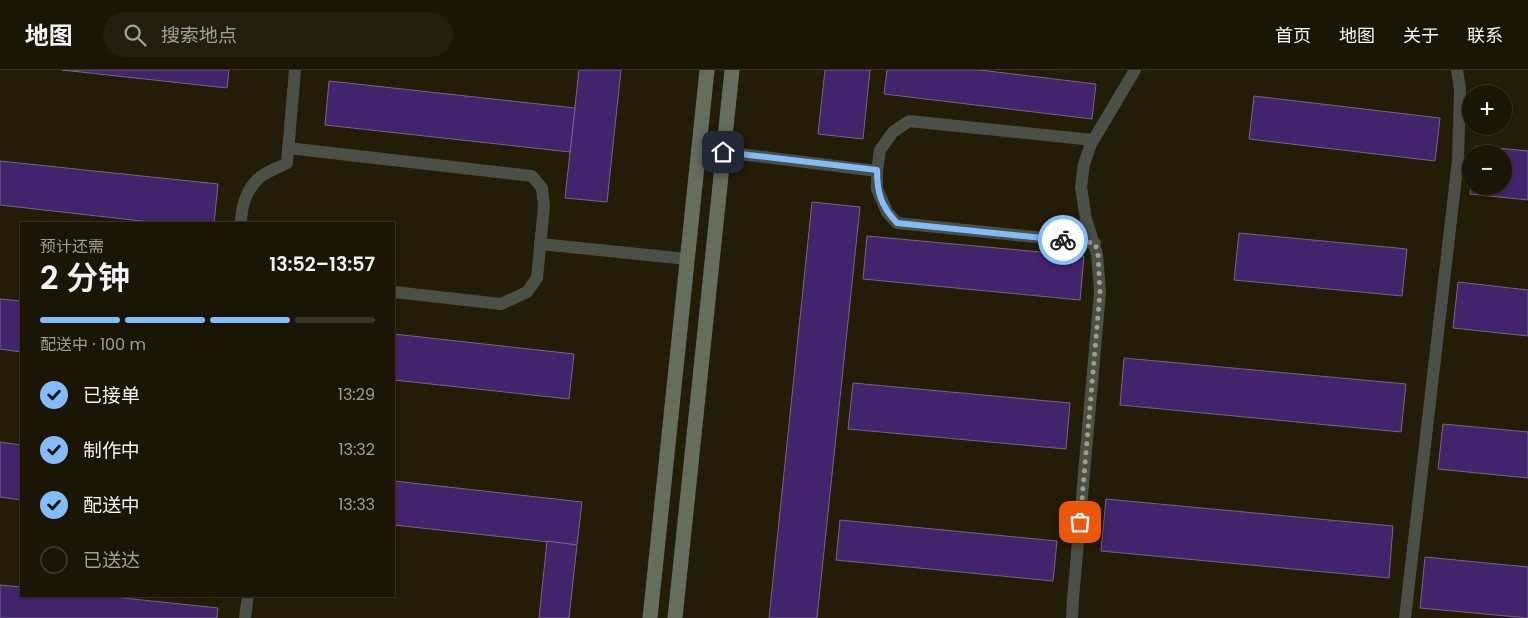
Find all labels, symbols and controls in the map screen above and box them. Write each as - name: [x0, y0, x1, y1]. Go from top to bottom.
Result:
- search box: [103, 12, 453, 57]
- text: 地图: [25, 19, 73, 52]
- icon: search: [121, 21, 149, 49]
- text: 搜索地点: [161, 22, 237, 49]
- text: 首页: [1275, 23, 1311, 48]
- text: 地图: [1339, 23, 1375, 48]
- text: 关于: [1403, 23, 1439, 48]
- text: 联系: [1467, 23, 1503, 48]
- map controls: [1462, 85, 1512, 195]
- button: +: [1462, 85, 1512, 135]
- pin: [702, 131, 744, 173]
- icon: home: [709, 138, 737, 166]
- button: −: [1462, 145, 1512, 195]
- courier: [1038, 215, 1088, 265]
- icon: bike: [1049, 226, 1077, 254]
- text: 预计还需: [40, 235, 104, 258]
- text: 13:52–13:57: [269, 251, 375, 278]
- text: 2 分钟: [40, 255, 130, 300]
- text: 配送中 · 100 m: [40, 333, 146, 356]
- icon: check: [40, 381, 68, 409]
- text: 已接单: [83, 382, 140, 409]
- text: 13:29: [338, 383, 375, 406]
- icon: check: [40, 436, 68, 464]
- text: 制作中: [83, 437, 140, 464]
- text: 13:32: [338, 438, 375, 461]
- icon: check: [40, 491, 68, 519]
- text: 配送中: [83, 492, 140, 519]
- text: 13:33: [338, 493, 375, 516]
- pin: [1059, 501, 1101, 543]
- icon: bag: [1066, 508, 1094, 536]
- text: 已送达: [83, 547, 140, 574]

